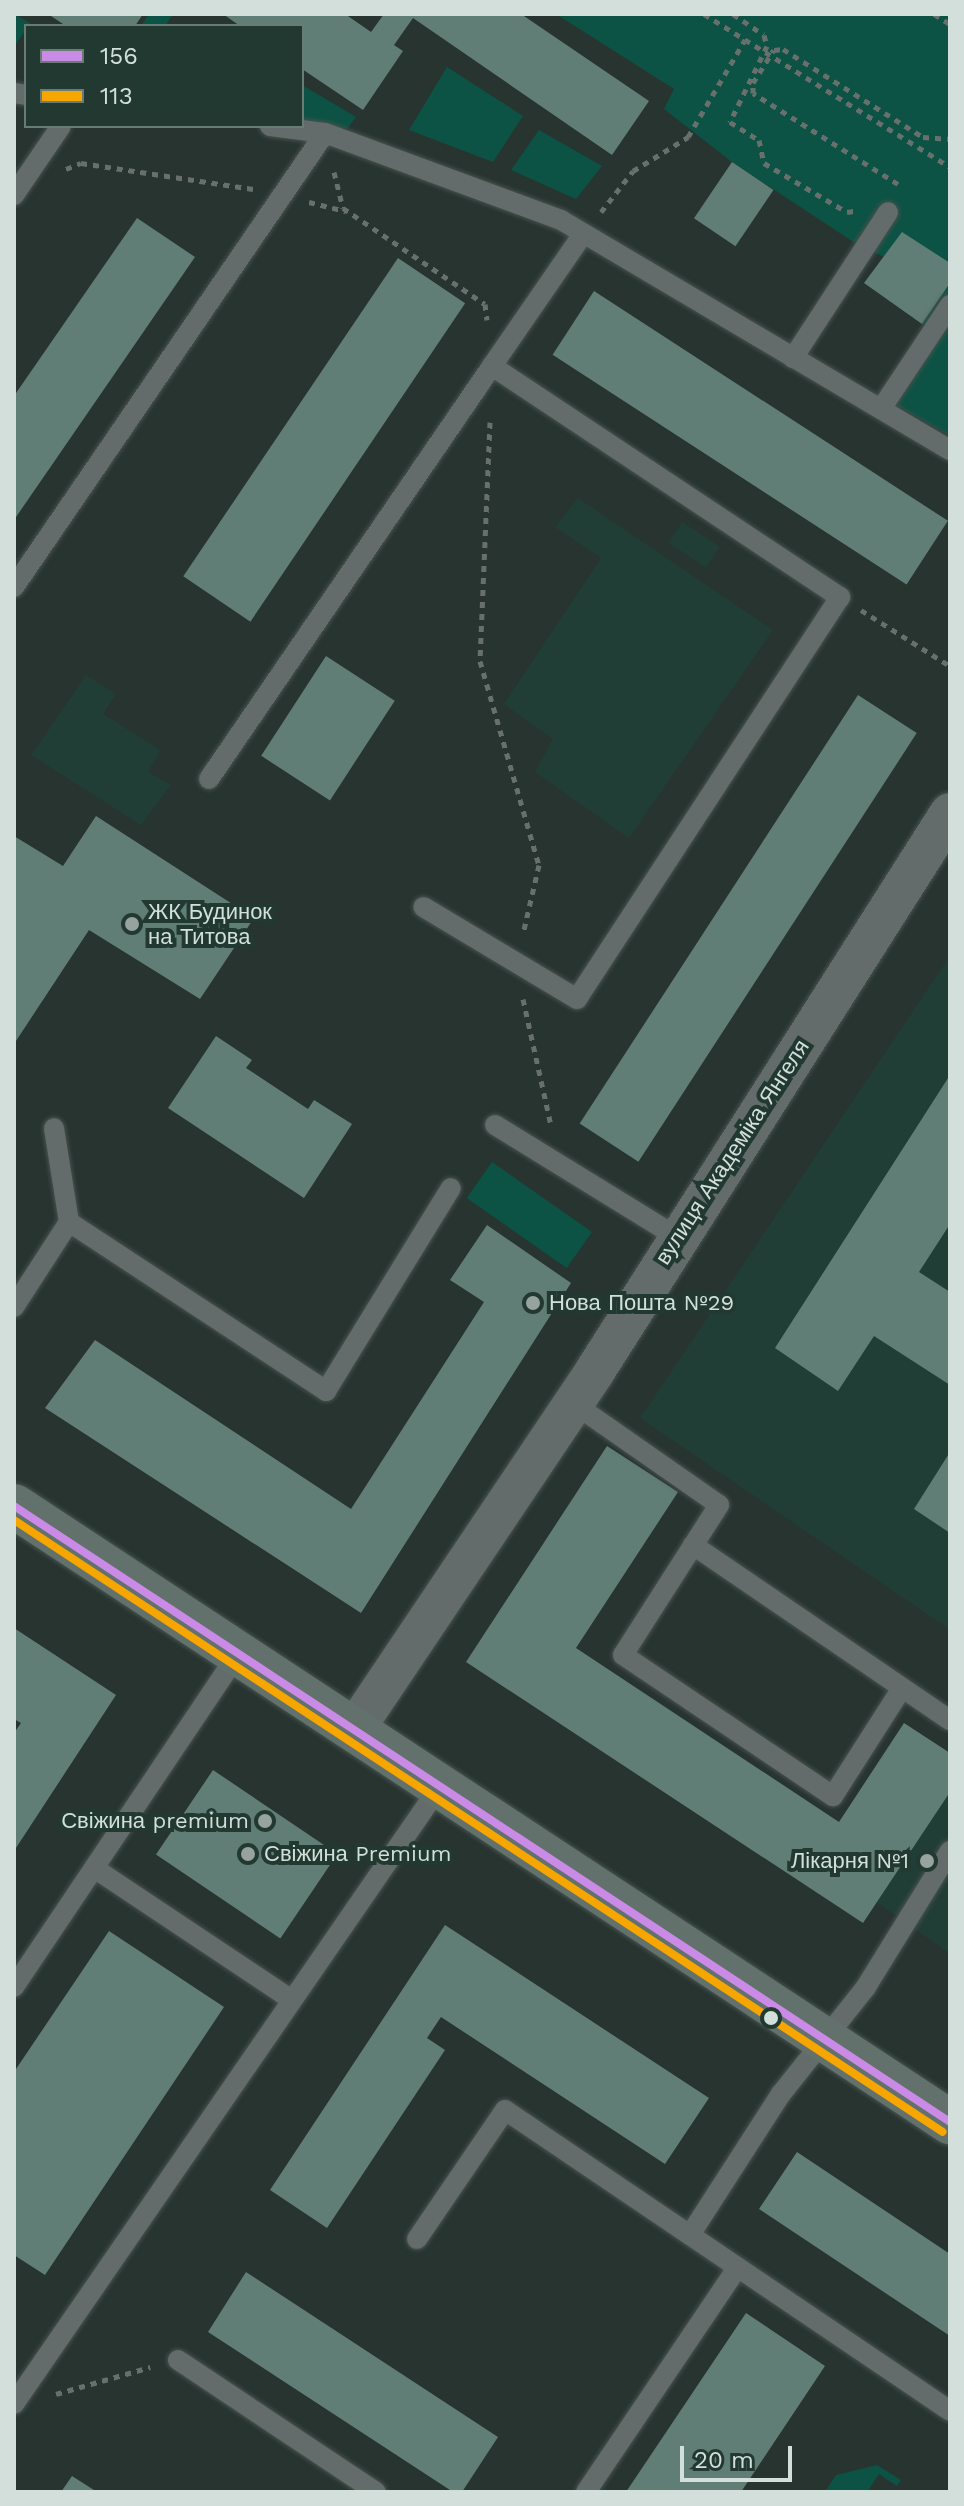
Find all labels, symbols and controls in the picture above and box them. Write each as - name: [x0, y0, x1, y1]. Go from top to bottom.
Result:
- legend: [24, 24, 304, 128]
- text: 156: [100, 42, 138, 70]
- text: 113: [100, 82, 133, 110]
- place label: ЖК Будинок на Титова: [148, 898, 272, 950]
- marker: ЖК Будинок на Титова: [123, 915, 141, 933]
- street label: вулиця Академіка Янгеля: [649, 1035, 815, 1269]
- place label: Нова Пошта №29: [549, 1290, 734, 1316]
- marker: Нова Пошта №29: [524, 1294, 542, 1312]
- place label: Свіжина premium: [61, 1808, 249, 1834]
- marker: Свіжина premium: [256, 1812, 274, 1830]
- place label: Свіжина Premium: [264, 1841, 451, 1867]
- marker: Свіжина Premium: [239, 1845, 257, 1863]
- place label: Лікарня №1: [791, 1848, 909, 1874]
- marker: Лікарня №1: [916, 1850, 938, 1872]
- unlabelled marker: [763, 2010, 779, 2026]
- scale bar: [684, 2430, 796, 2480]
- text: 20 m: [694, 2446, 754, 2474]

